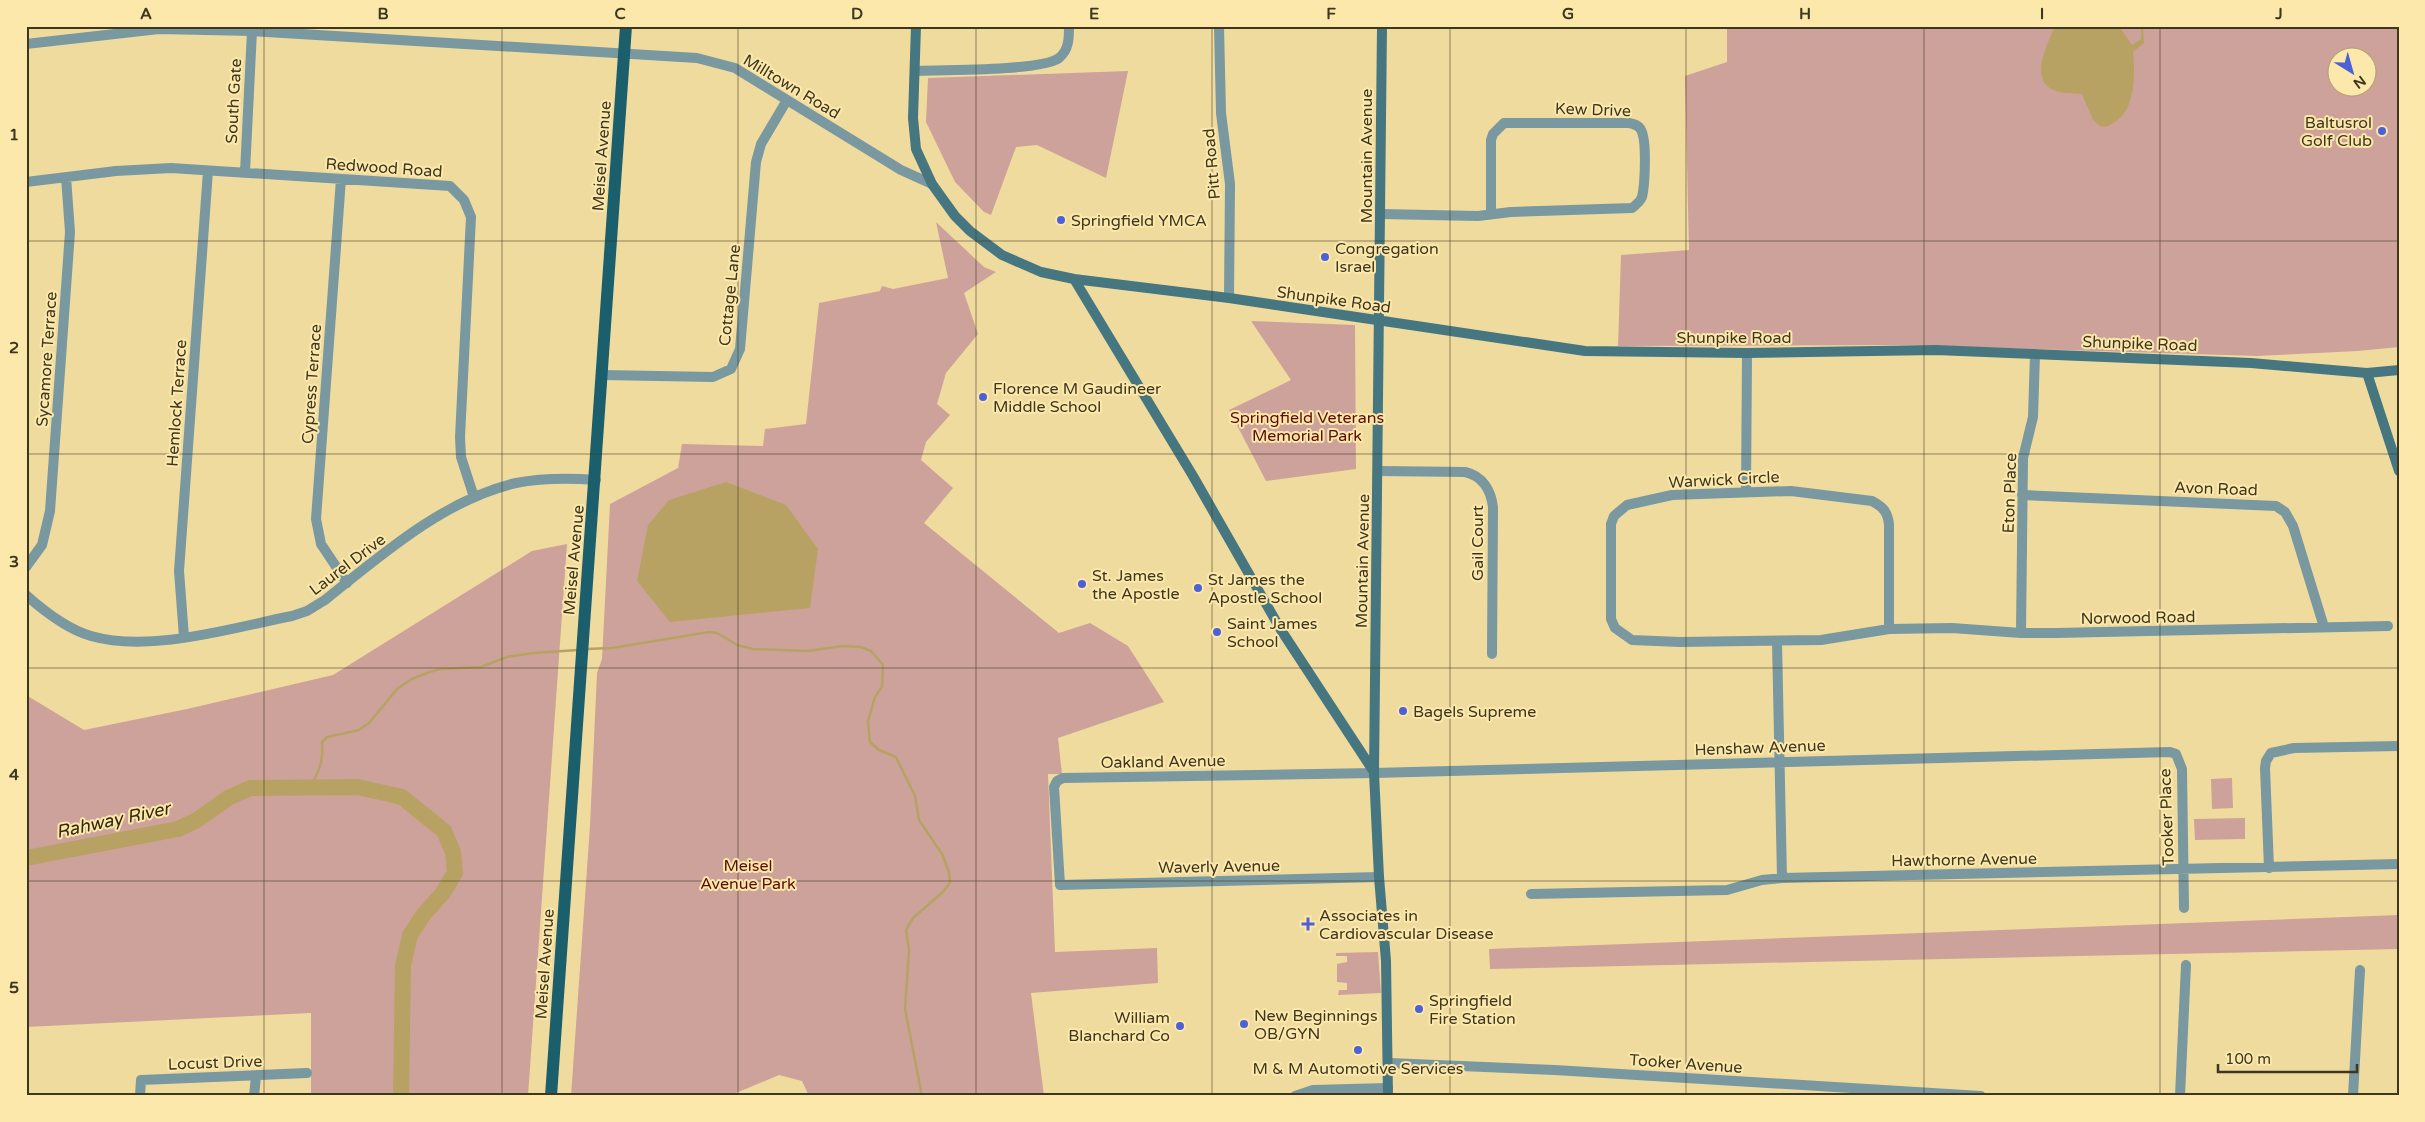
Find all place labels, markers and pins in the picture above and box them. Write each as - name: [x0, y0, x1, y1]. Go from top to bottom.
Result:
- place label: Baltusrol Golf Club: [2301, 113, 2372, 151]
- marker: Baltusrol Golf Club: [2376, 125, 2388, 137]
- place label: Springfield YMCA: [1071, 211, 1207, 231]
- marker: Springfield YMCA: [1055, 214, 1067, 226]
- place label: Congregation Israel: [1335, 239, 1439, 277]
- marker: Congregation Israel: [1319, 251, 1331, 263]
- place label: Florence M Gaudineer Middle School: [993, 379, 1162, 417]
- marker: Florence M Gaudineer Middle School: [977, 391, 989, 403]
- place label: St. James the Apostle: [1092, 566, 1180, 604]
- place label: St James the Apostle School: [1208, 570, 1322, 608]
- marker: St. James the Apostle: [1076, 578, 1088, 590]
- marker: St James the Apostle School: [1192, 582, 1204, 594]
- place label: Saint James School: [1227, 614, 1318, 652]
- marker: Saint James School: [1211, 626, 1223, 638]
- place label: Bagels Supreme: [1413, 702, 1536, 722]
- marker: Bagels Supreme: [1397, 705, 1409, 717]
- place label: Associates in Cardiovascular Disease: [1319, 906, 1494, 944]
- marker: Associates in Cardiovascular Disease: [1301, 917, 1315, 931]
- place label: Springfield Fire Station: [1429, 991, 1516, 1029]
- marker: Springfield Fire Station: [1413, 1003, 1425, 1015]
- place label: New Beginnings OB/GYN: [1254, 1006, 1378, 1044]
- place label: William Blanchard Co: [1068, 1008, 1170, 1046]
- marker: New Beginnings OB/GYN: [1238, 1018, 1250, 1030]
- marker: William Blanchard Co: [1174, 1020, 1186, 1032]
- marker: M & M Automotive Services: [1352, 1044, 1364, 1056]
- place label: M & M Automotive Services: [1252, 1059, 1464, 1079]

